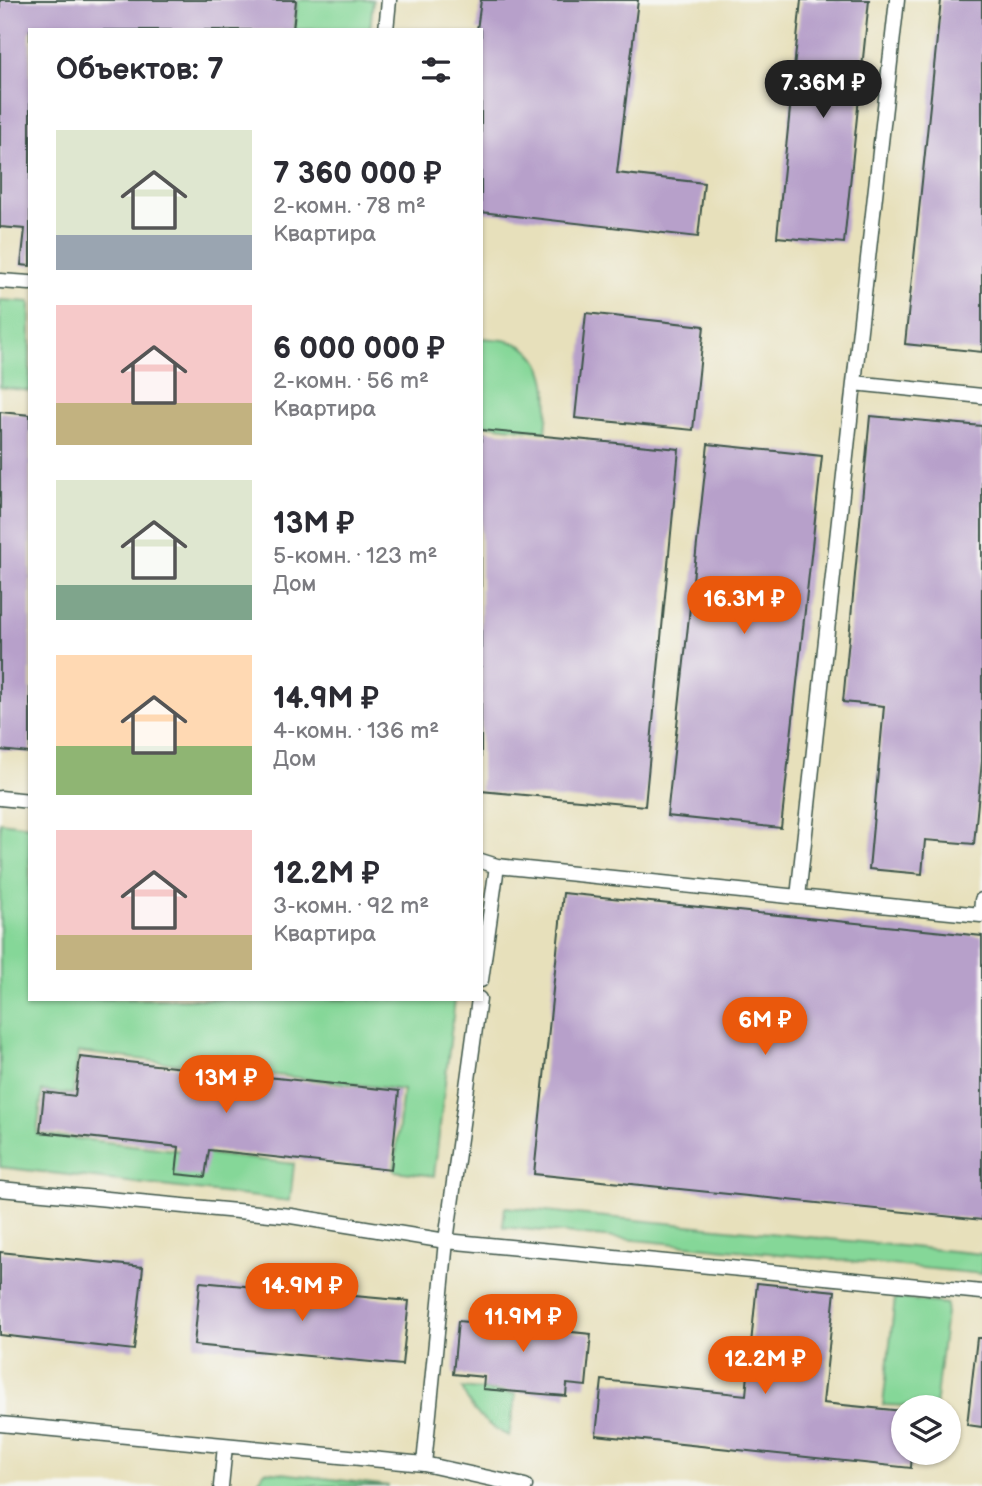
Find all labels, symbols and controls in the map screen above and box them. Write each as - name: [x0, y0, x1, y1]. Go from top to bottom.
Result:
- icon: filters: [417, 51, 455, 89]
- text: Объектов: 7: [56, 52, 224, 88]
- pin: 7.36M ₽: [758, 60, 888, 120]
- text: 7.36M ₽: [781, 69, 865, 97]
- text: 7 360 000 ₽: [273, 156, 442, 192]
- icon: home: [112, 158, 196, 242]
- text: 2-комн. · 78 m²: [273, 192, 426, 220]
- text: Квартира: [273, 220, 376, 248]
- text: 6 000 000 ₽: [273, 331, 445, 367]
- icon: home: [112, 333, 196, 417]
- text: 2-комн. · 56 m²: [273, 367, 429, 395]
- text: Квартира: [273, 395, 376, 423]
- text: 13M ₽: [273, 506, 355, 542]
- icon: home: [112, 508, 196, 592]
- text: 5-комн. · 123 m²: [273, 542, 437, 570]
- text: Дом: [273, 570, 316, 598]
- pin: 16.3M ₽: [679, 576, 809, 636]
- text: 16.3M ₽: [703, 585, 785, 613]
- text: 14.9M ₽: [273, 681, 379, 717]
- icon: home: [112, 683, 196, 767]
- text: 4-комн. · 136 m²: [273, 717, 439, 745]
- text: Дом: [273, 745, 316, 773]
- text: 12.2M ₽: [273, 856, 380, 892]
- icon: home: [112, 858, 196, 942]
- text: 3-комн. · 92 m²: [273, 892, 429, 920]
- text: Квартира: [273, 920, 376, 948]
- pin: 6M ₽: [724, 998, 806, 1057]
- text: 6M ₽: [738, 1006, 792, 1034]
- pin: 13M ₽: [177, 1056, 275, 1115]
- text: 13M ₽: [195, 1064, 257, 1092]
- pin: 14.9M ₽: [237, 1264, 367, 1323]
- text: 14.9M ₽: [261, 1272, 343, 1300]
- pin: 11.9M ₽: [458, 1294, 588, 1354]
- text: 11.9M ₽: [484, 1303, 562, 1331]
- pin: 12.2M ₽: [700, 1336, 830, 1396]
- text: 12.2M ₽: [724, 1345, 806, 1373]
- map controls: [891, 1395, 961, 1465]
- button: layers: [891, 1395, 961, 1465]

